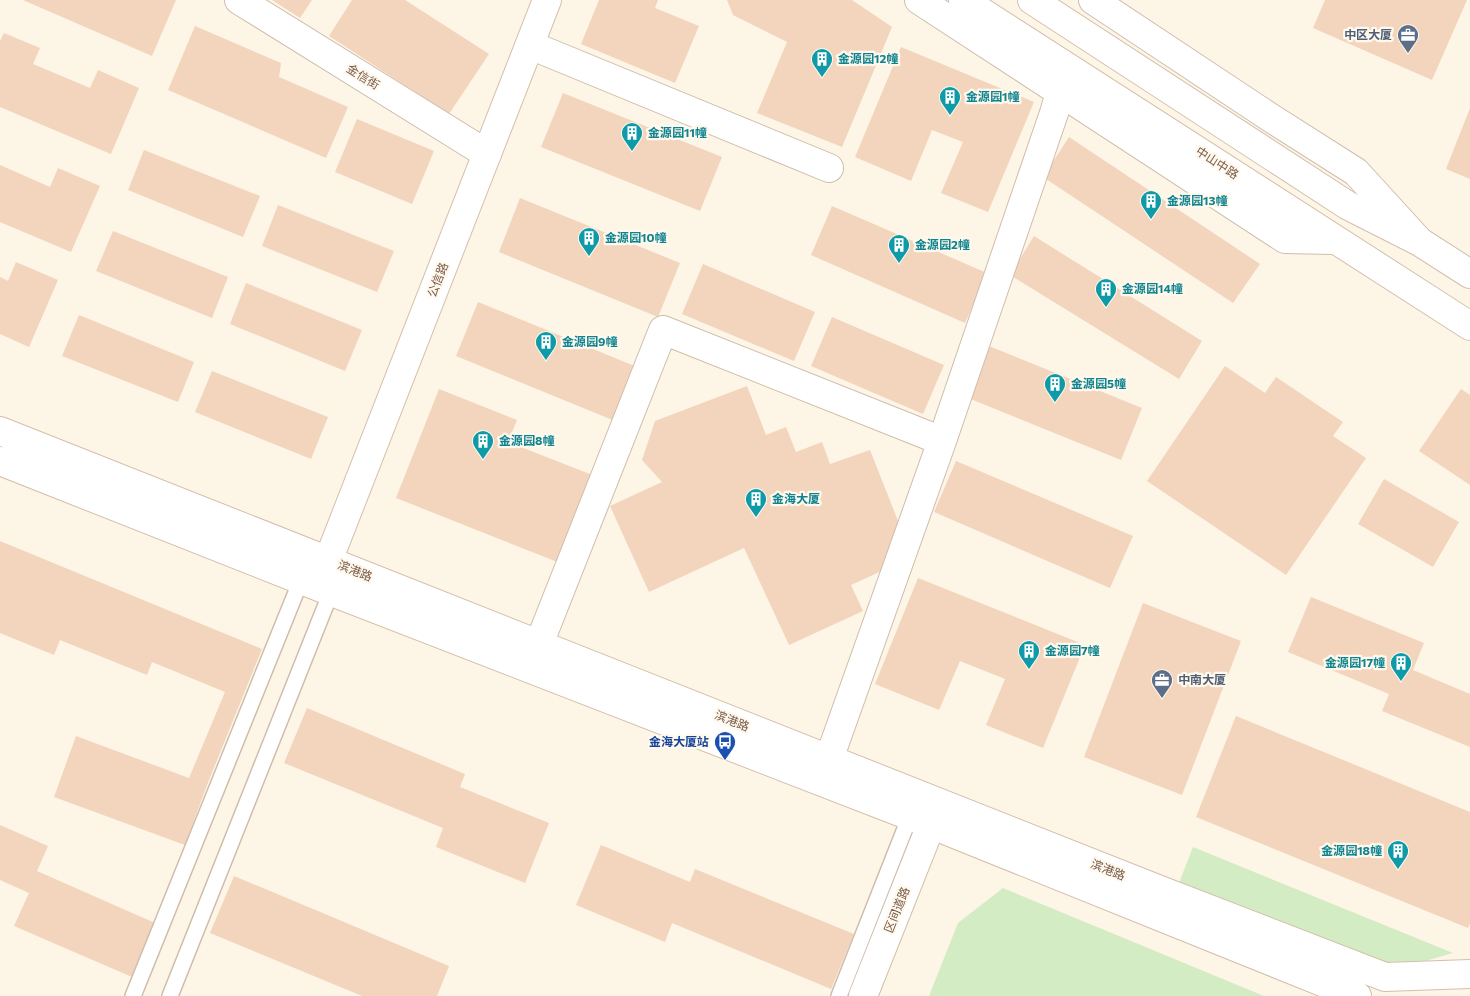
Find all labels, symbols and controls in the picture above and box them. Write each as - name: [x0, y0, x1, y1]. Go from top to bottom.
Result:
- office icon: 中区大厦: [1396, 23, 1420, 54]
- place label: 中区大厦: [1344, 27, 1392, 41]
- building icon: 金源园12幢: [810, 47, 834, 78]
- place label: 金源园12幢: [838, 51, 898, 65]
- street label: 金信街: [345, 61, 383, 92]
- building icon: 金源园1幢: [938, 85, 962, 116]
- place label: 金源园1幢: [966, 89, 1019, 103]
- building icon: 金源园11幢: [620, 121, 644, 152]
- place label: 金源园11幢: [648, 125, 707, 139]
- street label: 中山中路: [1194, 143, 1241, 181]
- building icon: 金源园13幢: [1139, 189, 1163, 220]
- place label: 金源园13幢: [1167, 193, 1227, 207]
- building icon: 金源园10幢: [577, 226, 601, 257]
- place label: 金源园10幢: [605, 230, 666, 244]
- building icon: 金源园2幢: [887, 233, 911, 264]
- place label: 金源园2幢: [915, 237, 970, 251]
- street label: 公信路: [424, 260, 450, 299]
- building icon: 金源园14幢: [1094, 277, 1118, 308]
- place label: 金源园14幢: [1122, 281, 1183, 295]
- building icon: 金源园9幢: [534, 330, 558, 361]
- place label: 金源园9幢: [562, 334, 617, 348]
- building icon: 金源园5幢: [1043, 372, 1067, 403]
- place label: 金源园5幢: [1071, 376, 1126, 390]
- building icon: 金源园8幢: [471, 429, 495, 460]
- place label: 金源园8幢: [499, 433, 554, 447]
- building icon: 金海大厦: [744, 487, 768, 518]
- place label: 金海大厦: [772, 491, 820, 505]
- street label: 滨港路: [336, 557, 375, 583]
- building icon: 金源园7幢: [1017, 639, 1041, 670]
- place label: 金源园7幢: [1045, 643, 1100, 657]
- building icon: 金源园17幢: [1389, 651, 1413, 682]
- place label: 金源园17幢: [1325, 655, 1385, 669]
- office icon: 中南大厦: [1150, 668, 1174, 699]
- place label: 中南大厦: [1178, 672, 1226, 686]
- street label: 滨港路: [713, 707, 752, 733]
- bus stop icon: 金海大厦站: [713, 730, 737, 761]
- place label: 金海大厦站: [649, 734, 709, 748]
- building icon: 金源园18幢: [1386, 839, 1410, 870]
- place label: 金源园18幢: [1321, 843, 1382, 857]
- street label: 滨港路: [1089, 856, 1128, 882]
- street label: 区间道路: [881, 885, 912, 935]

